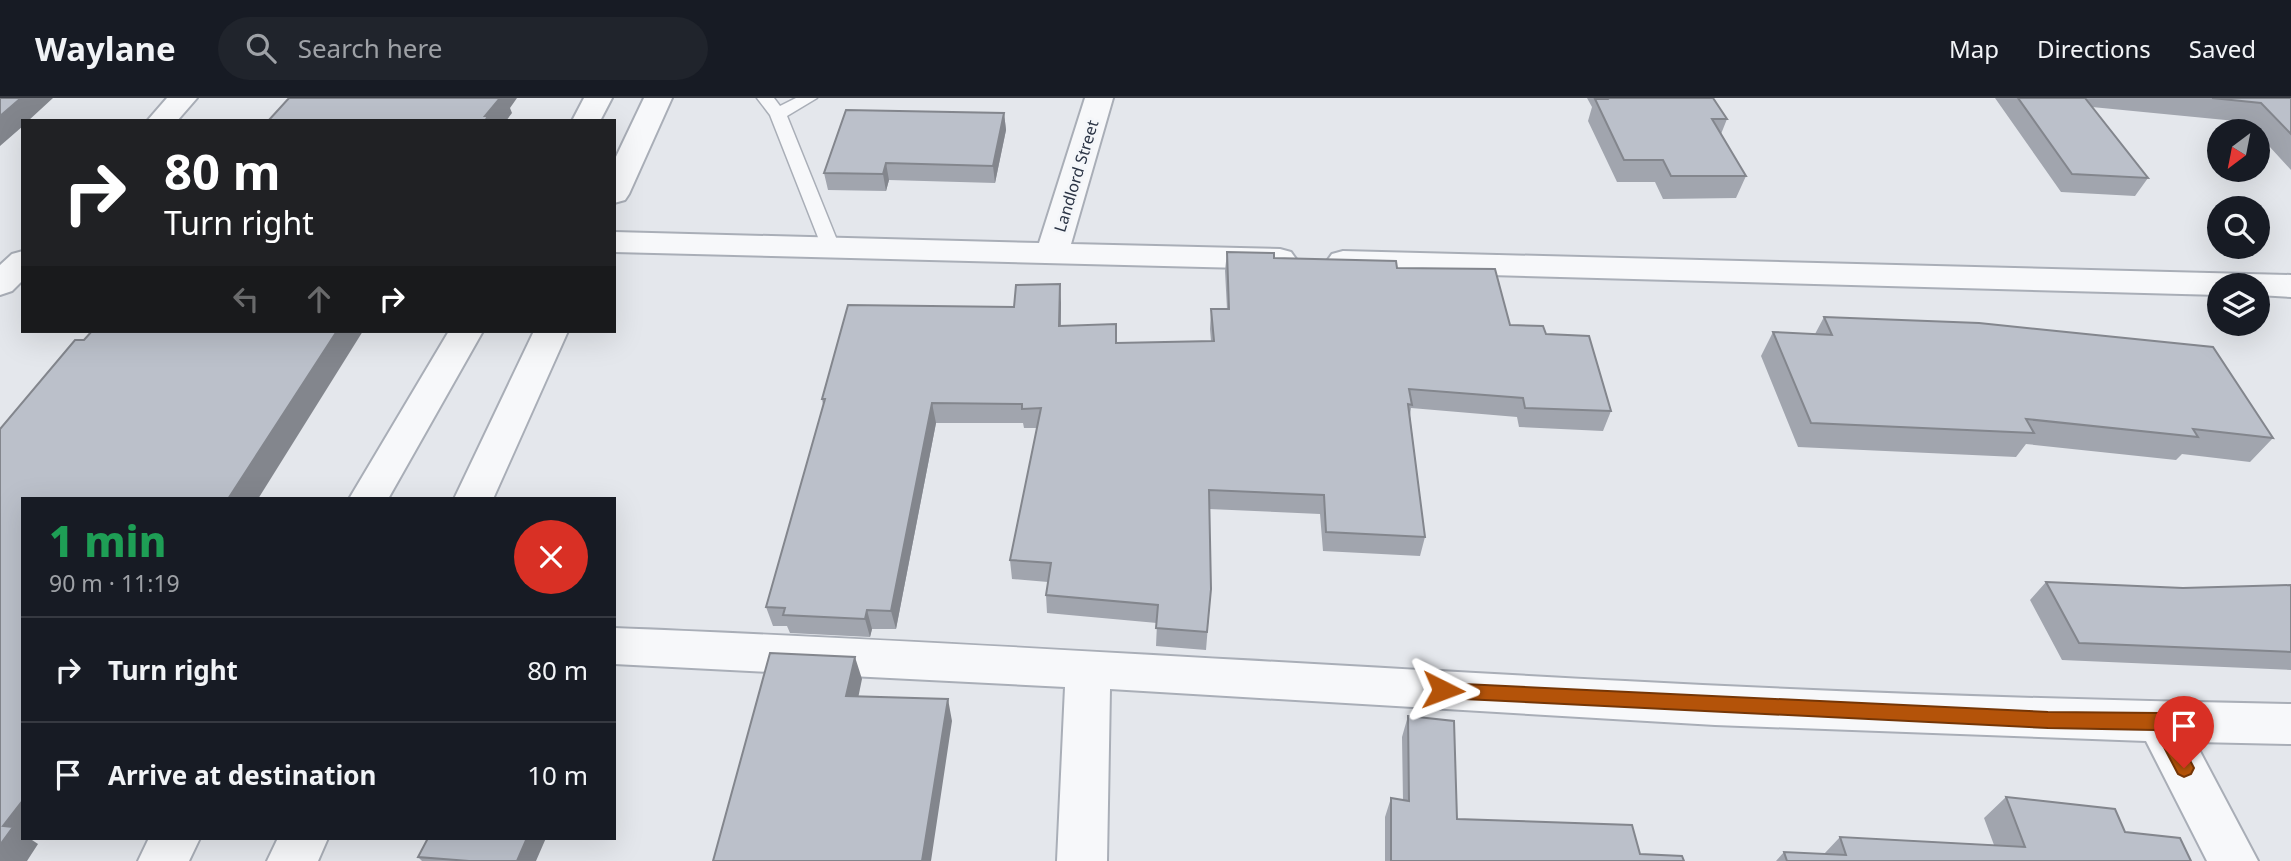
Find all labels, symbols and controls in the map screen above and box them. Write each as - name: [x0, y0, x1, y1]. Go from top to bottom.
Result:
- search box: [218, 17, 708, 80]
- text: Waylane: [35, 26, 176, 71]
- icon: search: [242, 29, 280, 67]
- text: Search here: [298, 30, 442, 66]
- text: Map: [1949, 32, 1999, 65]
- text: Directions: [2037, 32, 2151, 65]
- text: Saved: [2189, 32, 2256, 65]
- street label: Landlord Street: [1049, 117, 1104, 235]
- north arrow: [2207, 119, 2270, 182]
- map controls: [2207, 119, 2270, 336]
- text: 80 m: [164, 138, 281, 204]
- icon: right: [49, 147, 140, 238]
- button: search: [2207, 196, 2270, 259]
- text: Turn right: [164, 201, 314, 244]
- button: layers: [2207, 273, 2270, 336]
- icon: left: [227, 280, 265, 318]
- icon: ahead: [300, 280, 338, 318]
- icon: right: [373, 280, 411, 318]
- text: 1 min: [49, 512, 166, 569]
- button: close: [514, 520, 588, 594]
- text: 90 m · 11:19: [49, 567, 180, 599]
- icon: right: [49, 651, 87, 689]
- text: Turn right: [108, 652, 238, 688]
- text: 80 m: [527, 652, 588, 688]
- position arrow: [1406, 653, 1480, 727]
- pin: [2154, 696, 2214, 768]
- icon: arrive: [2165, 707, 2203, 745]
- icon: arrive: [49, 756, 87, 794]
- text: Arrive at destination: [108, 757, 377, 793]
- text: 10 m: [527, 757, 588, 793]

